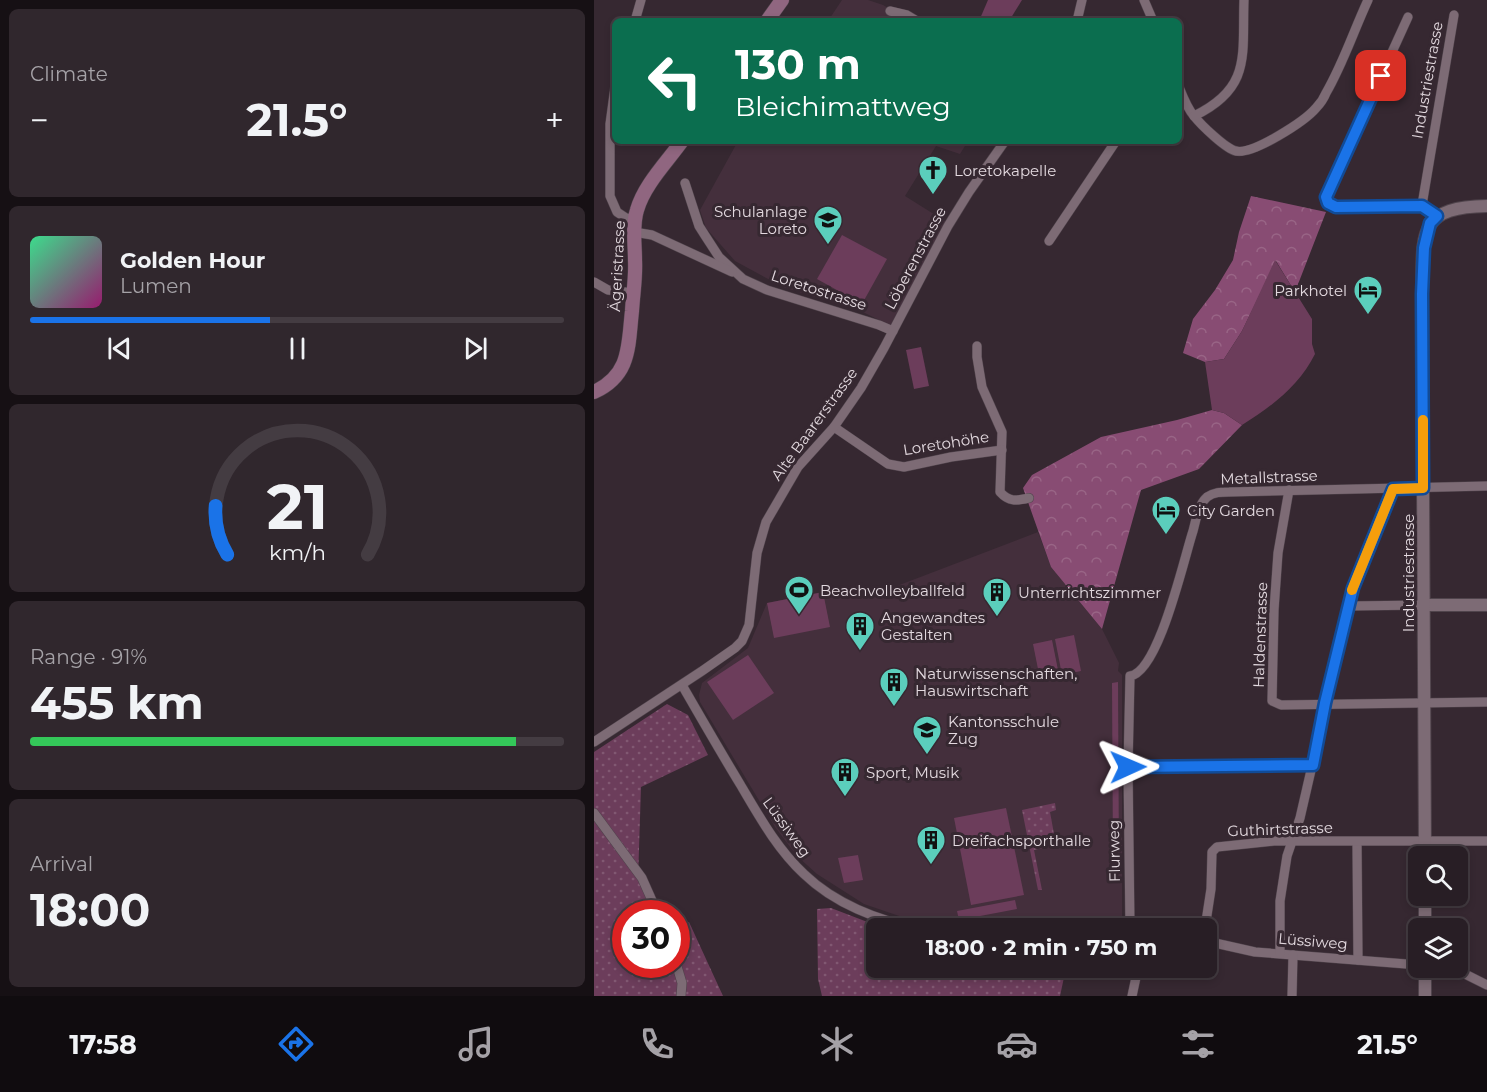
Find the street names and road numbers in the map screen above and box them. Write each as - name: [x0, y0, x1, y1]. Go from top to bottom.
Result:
- street label: Industriestrasse: [1407, 20, 1447, 140]
- street label: Löberenstrasse: [880, 203, 950, 313]
- street label: Ägeristrasse: [605, 220, 629, 312]
- street label: Loretostrasse: [769, 266, 869, 314]
- street label: Alte Baarerstrasse: [767, 364, 861, 484]
- street label: Loretohöhe: [902, 427, 990, 459]
- street label: Metallstrasse: [1220, 466, 1318, 488]
- street label: Industriestrasse: [1399, 514, 1418, 632]
- street label: Haldenstrasse: [1249, 582, 1271, 688]
- street label: Lüssiweg: [759, 793, 815, 861]
- street label: Guthirtstrasse: [1227, 818, 1333, 840]
- street label: Flurweg: [1104, 820, 1124, 882]
- street label: Lüssiweg: [1277, 928, 1349, 954]

